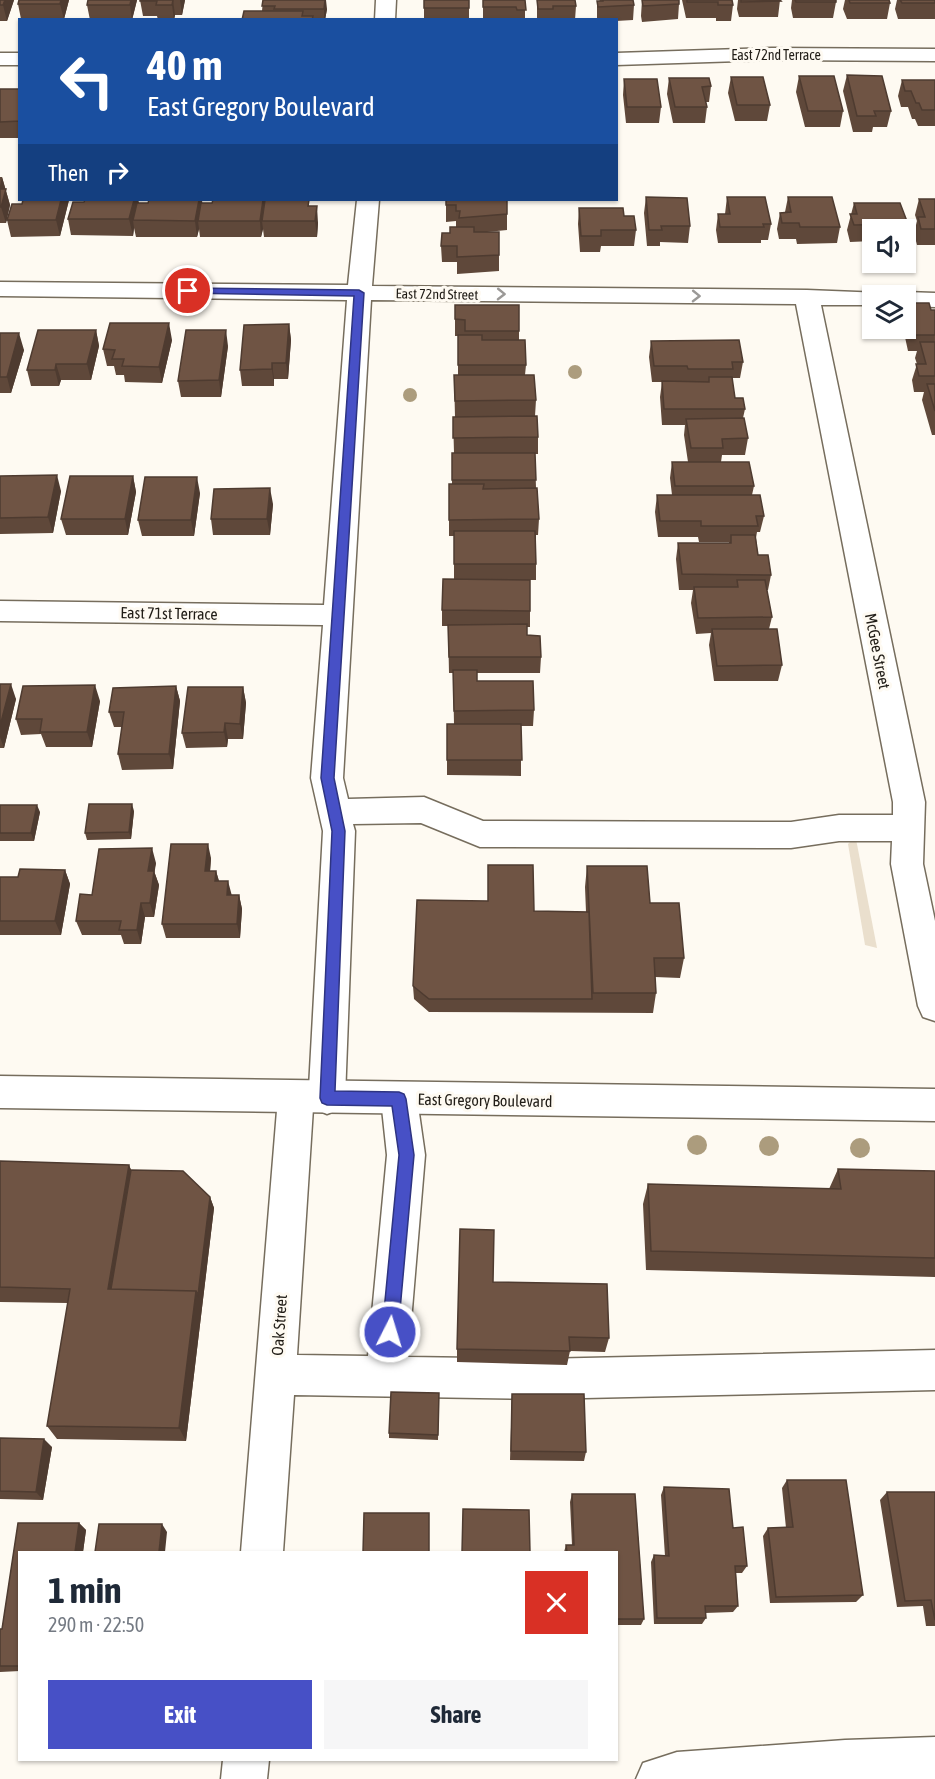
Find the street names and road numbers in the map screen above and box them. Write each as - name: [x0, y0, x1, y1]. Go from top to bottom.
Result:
- street label: East 72nd Terrace: [731, 47, 821, 63]
- street label: East 72nd Street: [396, 285, 478, 303]
- street label: East 71st Terrace: [120, 603, 218, 623]
- street label: McGee Street: [862, 612, 894, 691]
- street label: East Gregory Boulevard: [417, 1090, 553, 1111]
- street label: Oak Street: [268, 1293, 290, 1356]

